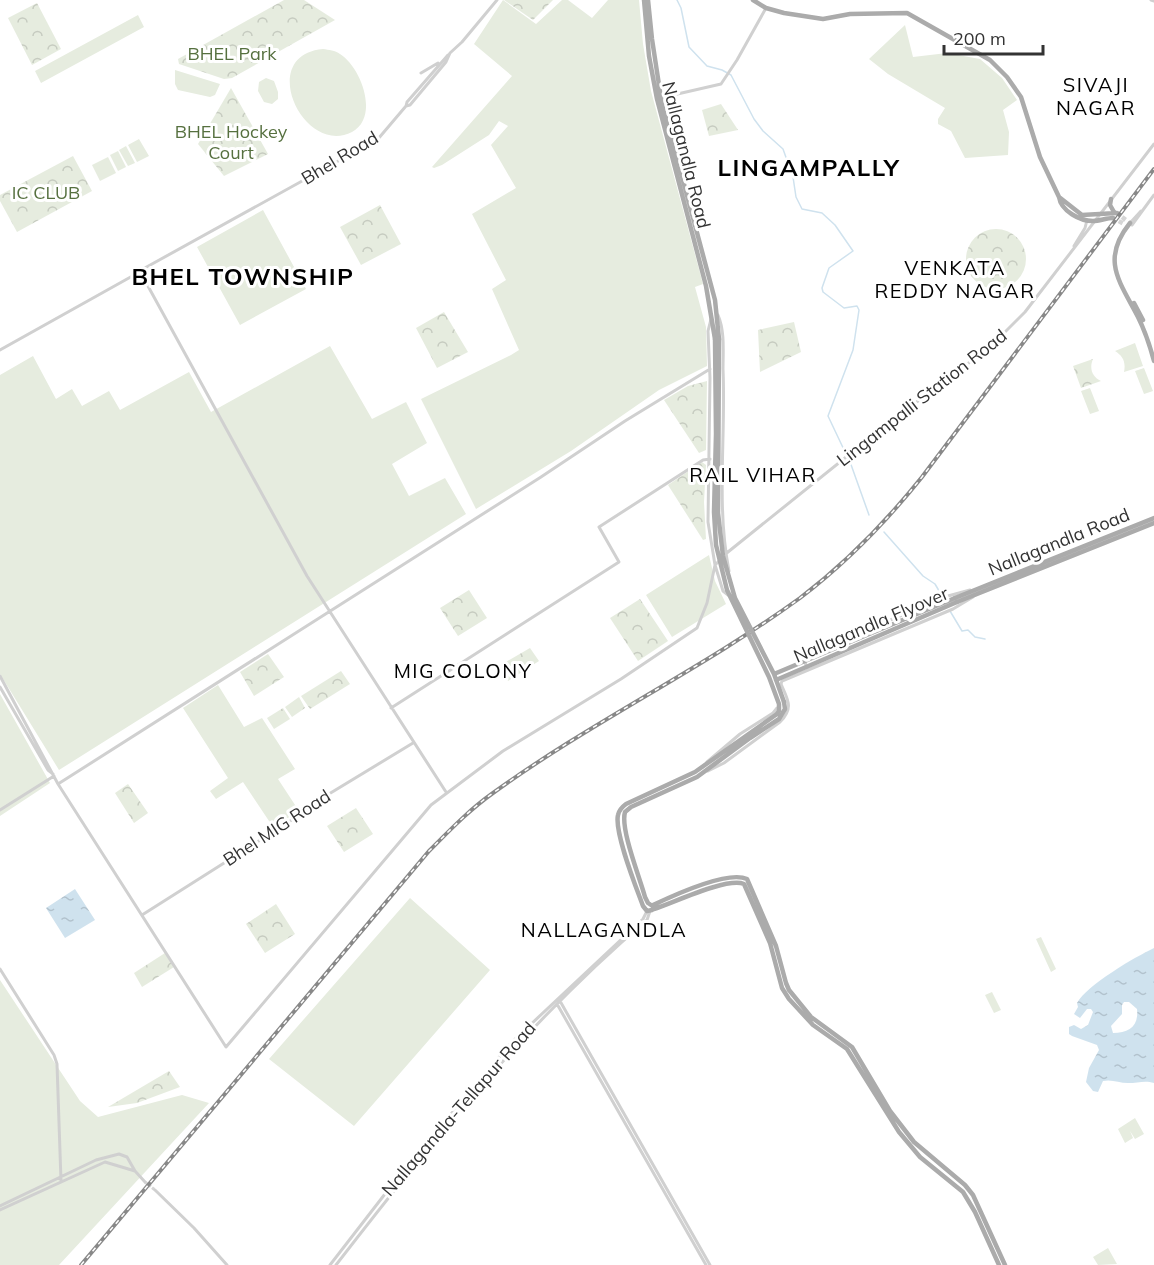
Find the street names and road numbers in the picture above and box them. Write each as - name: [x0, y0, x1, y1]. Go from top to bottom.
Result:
- street label: Nallagandla Road: [657, 79, 716, 231]
- street label: Bhel Road: [297, 126, 382, 189]
- street label: Lingampalli Station Road: [832, 324, 1011, 471]
- street label: Nallagandla Road: [985, 503, 1133, 580]
- street label: Nallagandla Flyover: [790, 581, 952, 668]
- street label: Bhel MIG Road: [219, 784, 335, 871]
- street label: Nallagandla-Tellapur Road: [377, 1017, 541, 1201]

